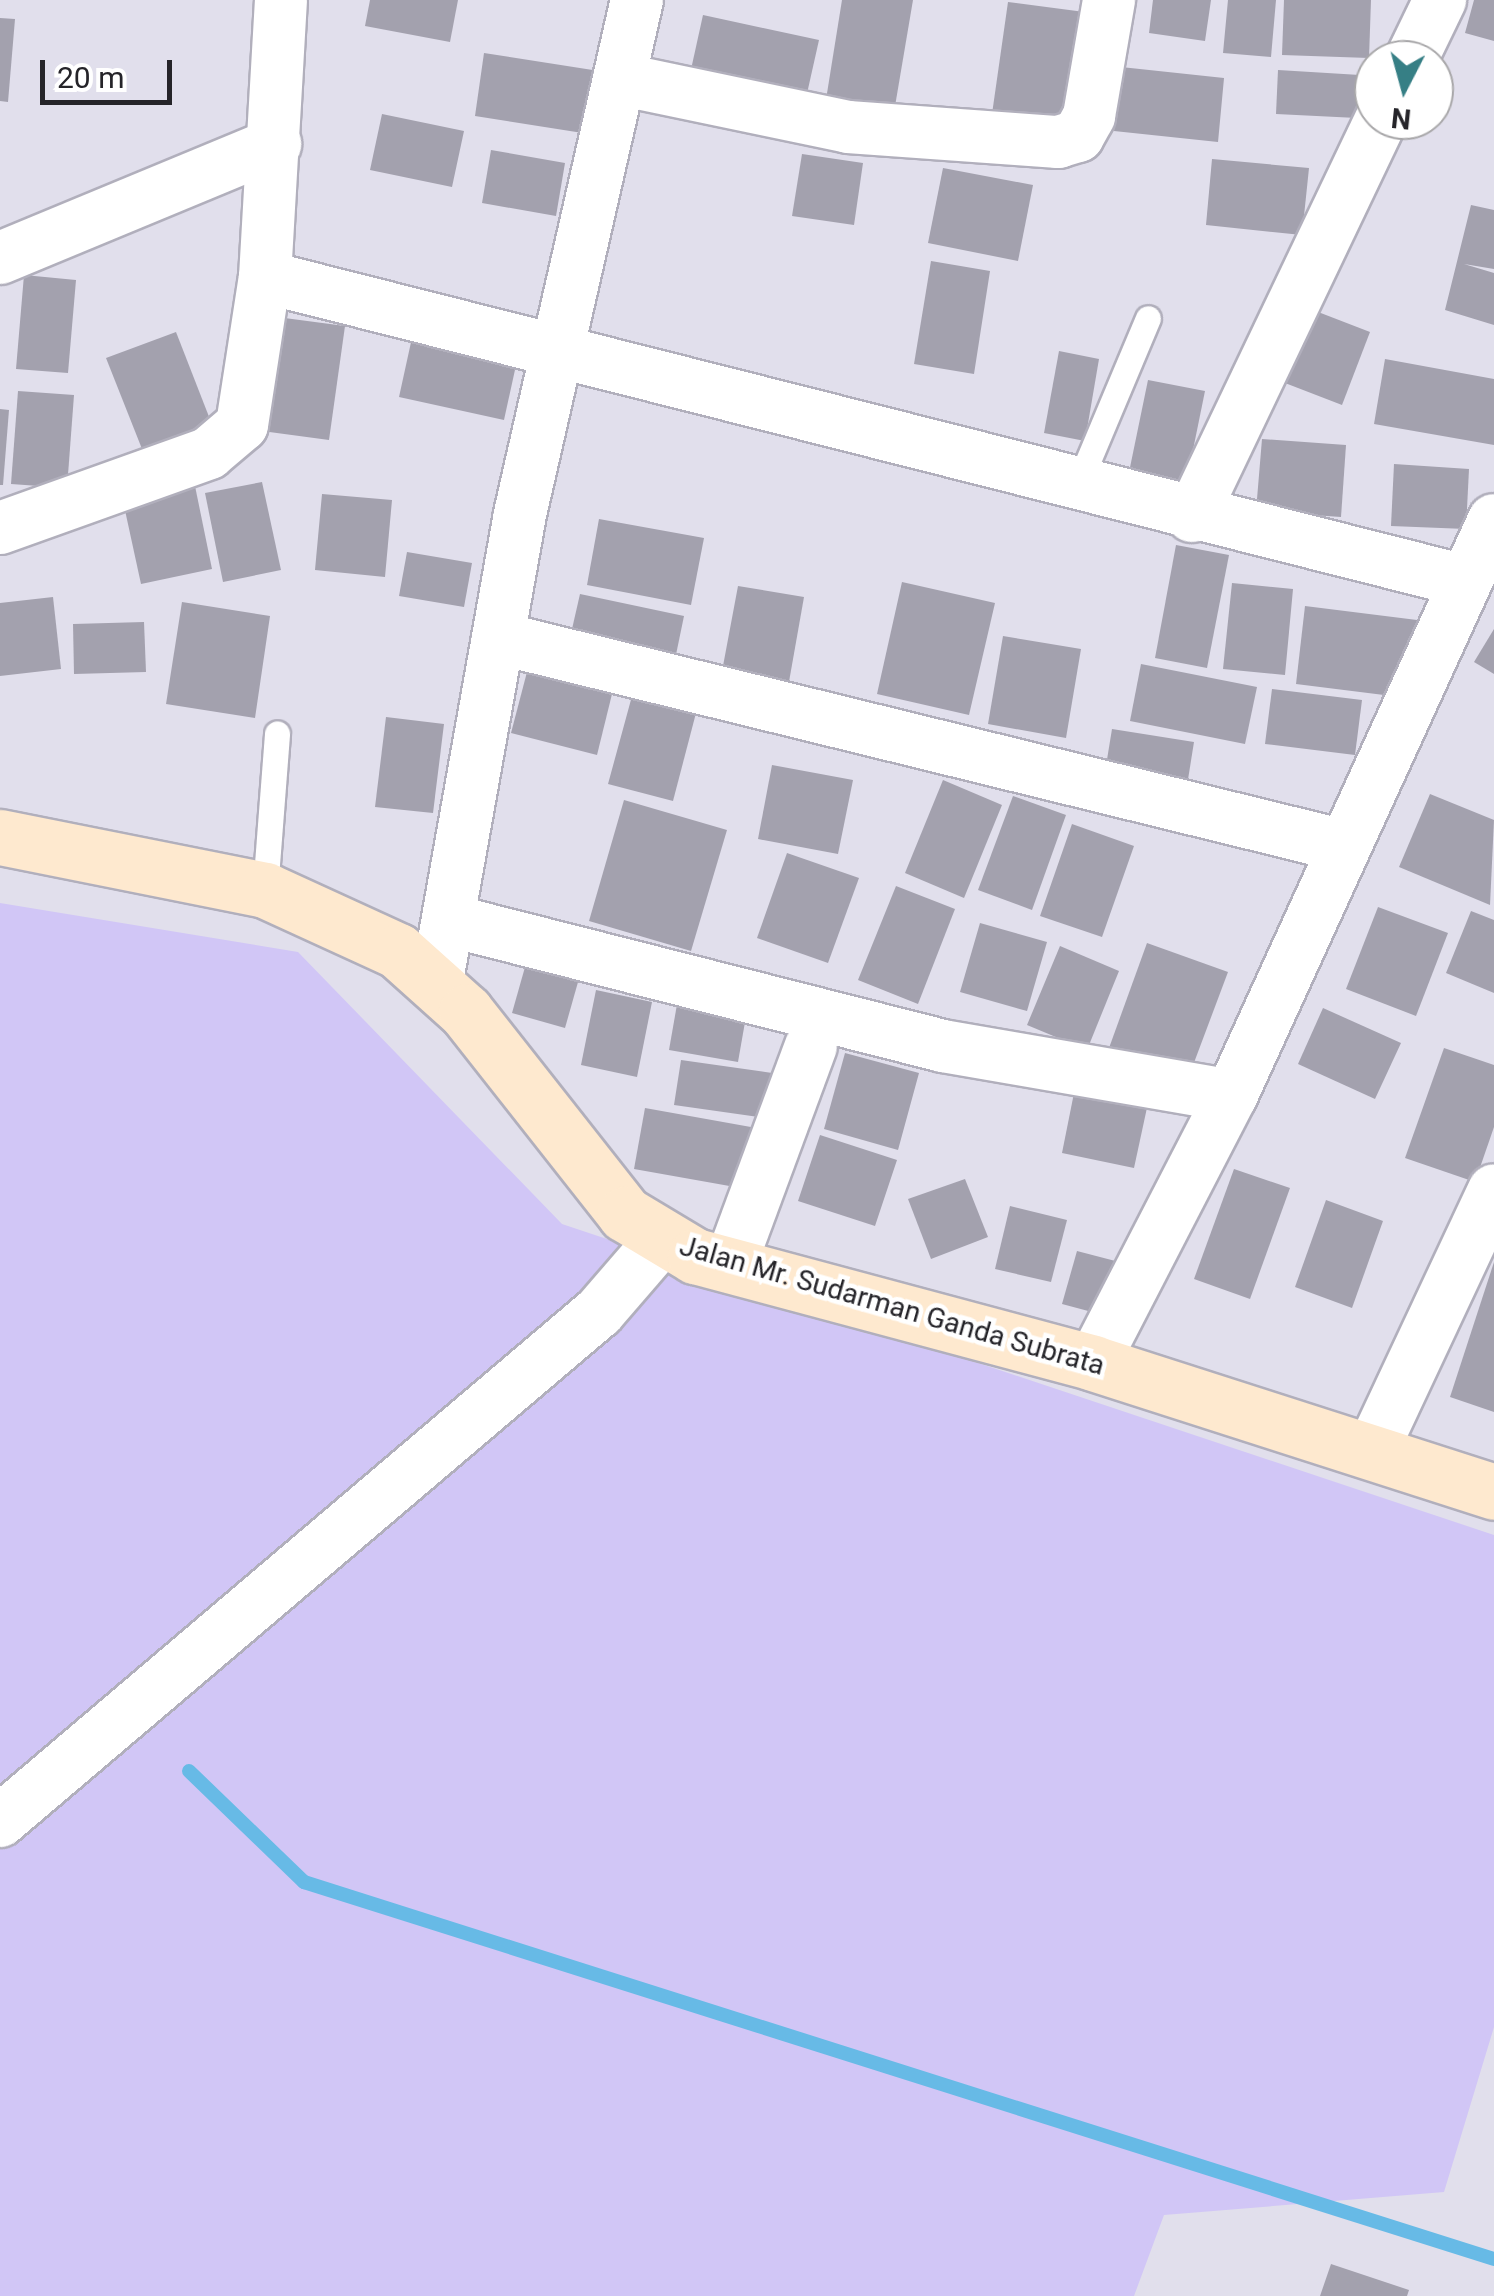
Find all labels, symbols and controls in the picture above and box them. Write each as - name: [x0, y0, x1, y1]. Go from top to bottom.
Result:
- scale bar: [45, 40, 178, 102]
- north arrow: [1354, 40, 1454, 140]
- text: 20 m: [57, 60, 124, 95]
- text: N: [1389, 101, 1413, 136]
- street label: Jalan Mr. Sudarman Ganda Subrata: [676, 1229, 1108, 1383]

